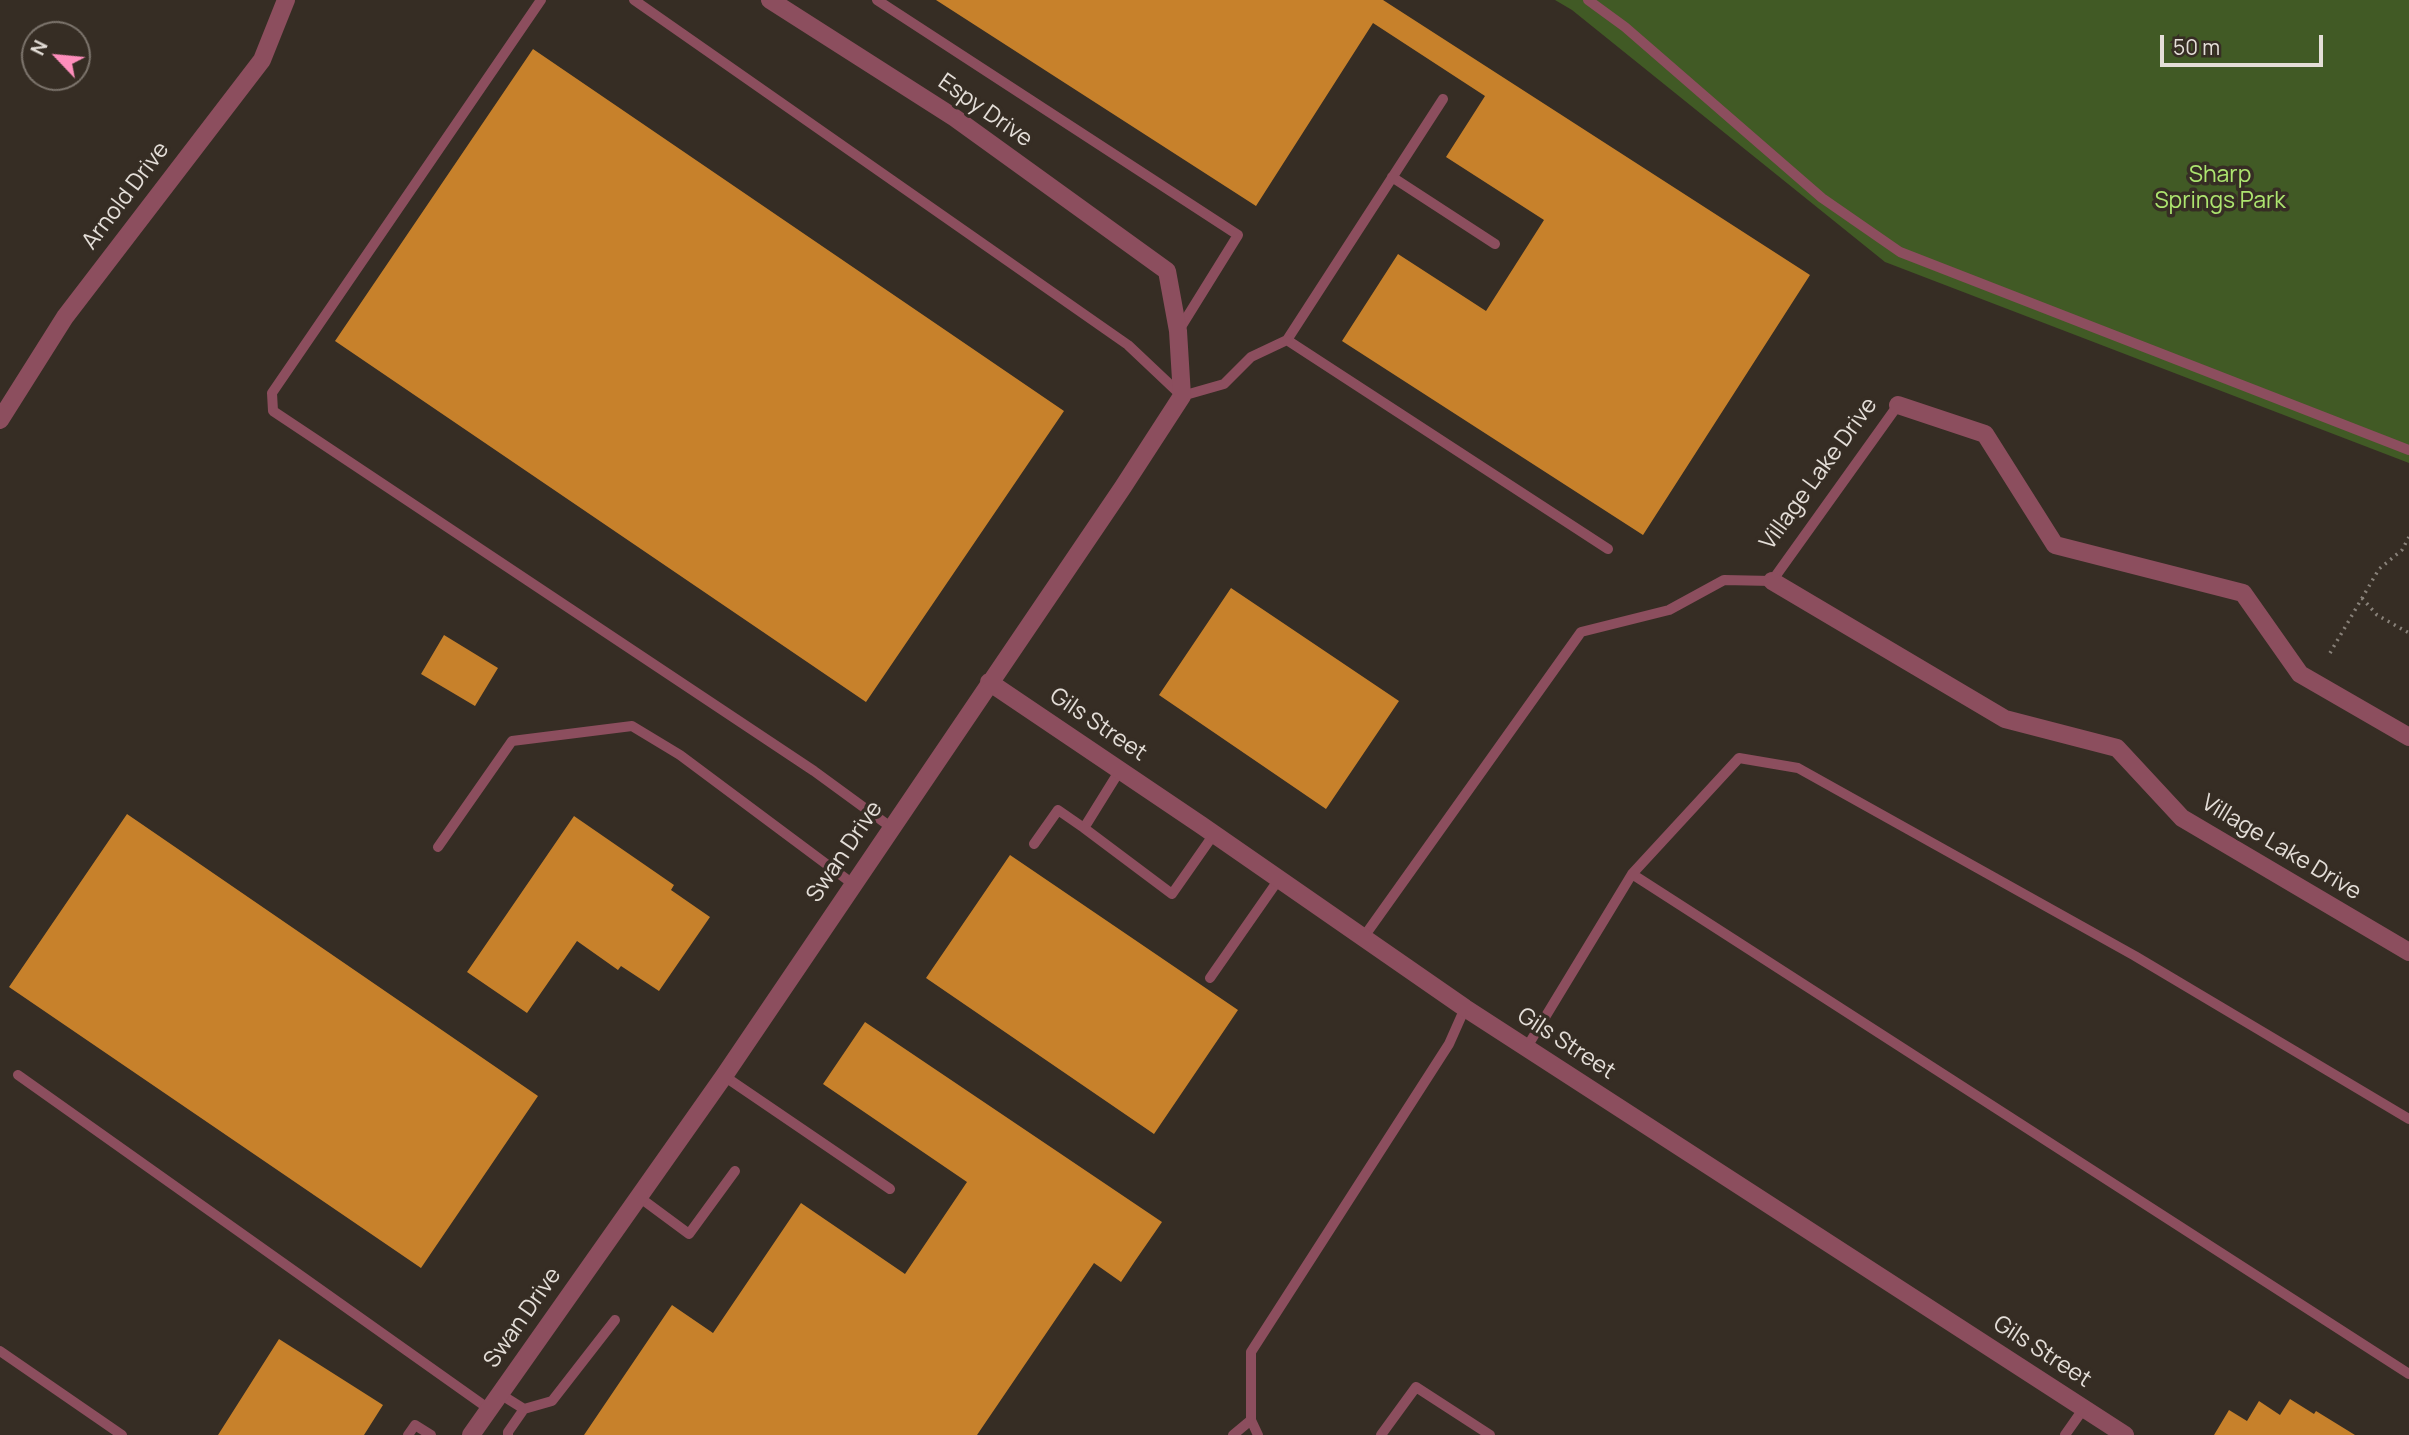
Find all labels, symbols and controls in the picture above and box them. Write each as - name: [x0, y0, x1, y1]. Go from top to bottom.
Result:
- north arrow: [21, 21, 91, 91]
- scale bar: [2164, 21, 2327, 65]
- text: 50 m: [2173, 33, 2220, 61]
- text: N: [24, 36, 54, 60]
- street label: Espy Drive: [933, 68, 1037, 154]
- street label: Arnold Drive: [77, 137, 175, 255]
- park label: Sharp Springs Park: [2154, 162, 2286, 216]
- street label: Village Lake Drive: [1754, 392, 1884, 556]
- street label: Gils Street: [1044, 682, 1152, 768]
- street label: Village Lake Drive: [2196, 789, 2366, 907]
- street label: Swan Drive: [801, 796, 889, 908]
- street label: Gils Street: [1512, 1002, 1620, 1086]
- street label: Swan Drive: [478, 1263, 568, 1373]
- street label: Gils Street: [1988, 1310, 2096, 1394]

